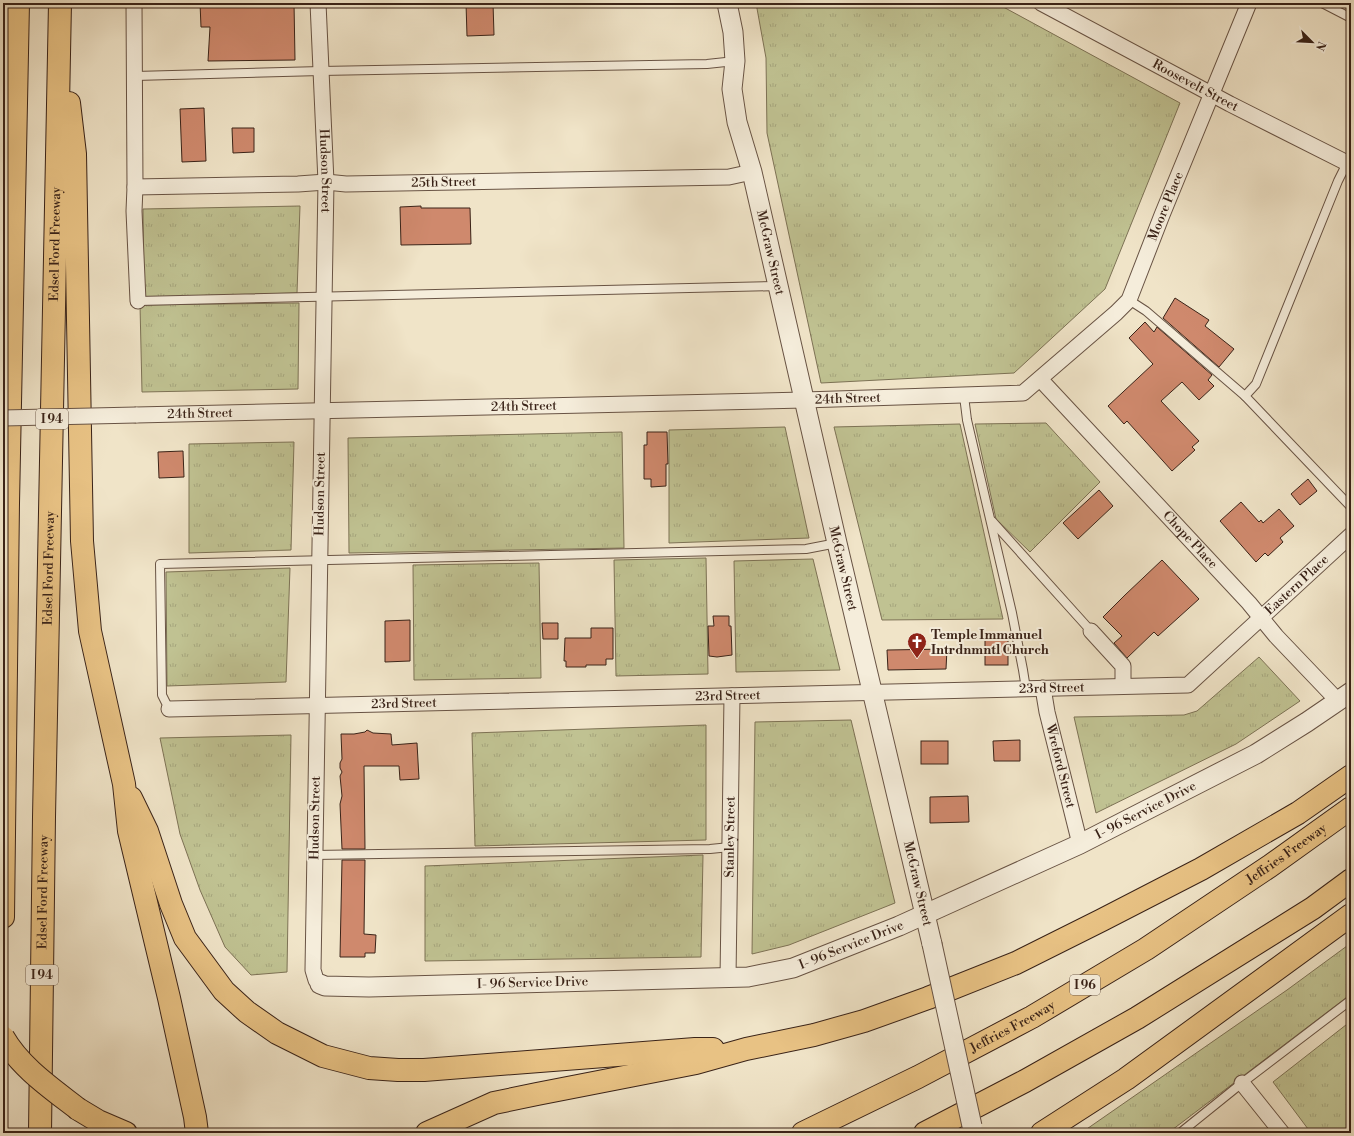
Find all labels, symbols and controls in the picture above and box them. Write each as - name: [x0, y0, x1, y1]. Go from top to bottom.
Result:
- north arrow: [1292, 22, 1332, 62]
- text: N: [1312, 39, 1328, 53]
- street label: Roosevelt Street: [1150, 56, 1241, 115]
- street label: Hudson Street: [316, 128, 334, 213]
- street label: Moore Place: [1145, 169, 1187, 243]
- street label: 25th Street: [411, 174, 477, 191]
- street label: Edsel Ford Freeway: [46, 186, 64, 302]
- street label: McGraw Street: [753, 208, 788, 297]
- street label: 24th Street: [815, 390, 881, 408]
- street label: 24th Street: [491, 398, 557, 415]
- street label: 24th Street: [167, 405, 233, 422]
- road number: I 94: [36, 409, 68, 429]
- street label: Hudson Street: [311, 452, 329, 536]
- street label: Chope Place: [1159, 508, 1221, 572]
- street label: Edsel Ford Freeway: [40, 510, 58, 626]
- street label: McGraw Street: [825, 524, 861, 613]
- street label: Eastern Place: [1261, 551, 1332, 618]
- place label: Temple Immanuel Intrdnmntl Church: [931, 627, 1049, 658]
- church icon: Temple Immanuel Intrdnmntl Church: [906, 631, 928, 659]
- street label: 23rd Street: [1019, 679, 1085, 697]
- street label: 23rd Street: [695, 687, 761, 705]
- street label: 23rd Street: [371, 695, 437, 712]
- street label: Wreford Street: [1042, 721, 1079, 810]
- street label: Hudson Street: [306, 776, 324, 860]
- street label: I- 96 Service Drive: [1093, 778, 1199, 843]
- street label: Stanley Street: [721, 796, 739, 878]
- street label: Jeffries Freeway: [1242, 820, 1330, 888]
- street label: Edsel Ford Freeway: [34, 834, 52, 949]
- street label: McGraw Street: [900, 839, 936, 928]
- street label: I- 96 Service Drive: [797, 917, 906, 973]
- road number: I 94: [26, 965, 58, 985]
- street label: I- 96 Service Drive: [477, 973, 589, 992]
- road number: I 96: [1070, 975, 1100, 995]
- street label: Jeffries Freeway: [966, 997, 1059, 1057]

